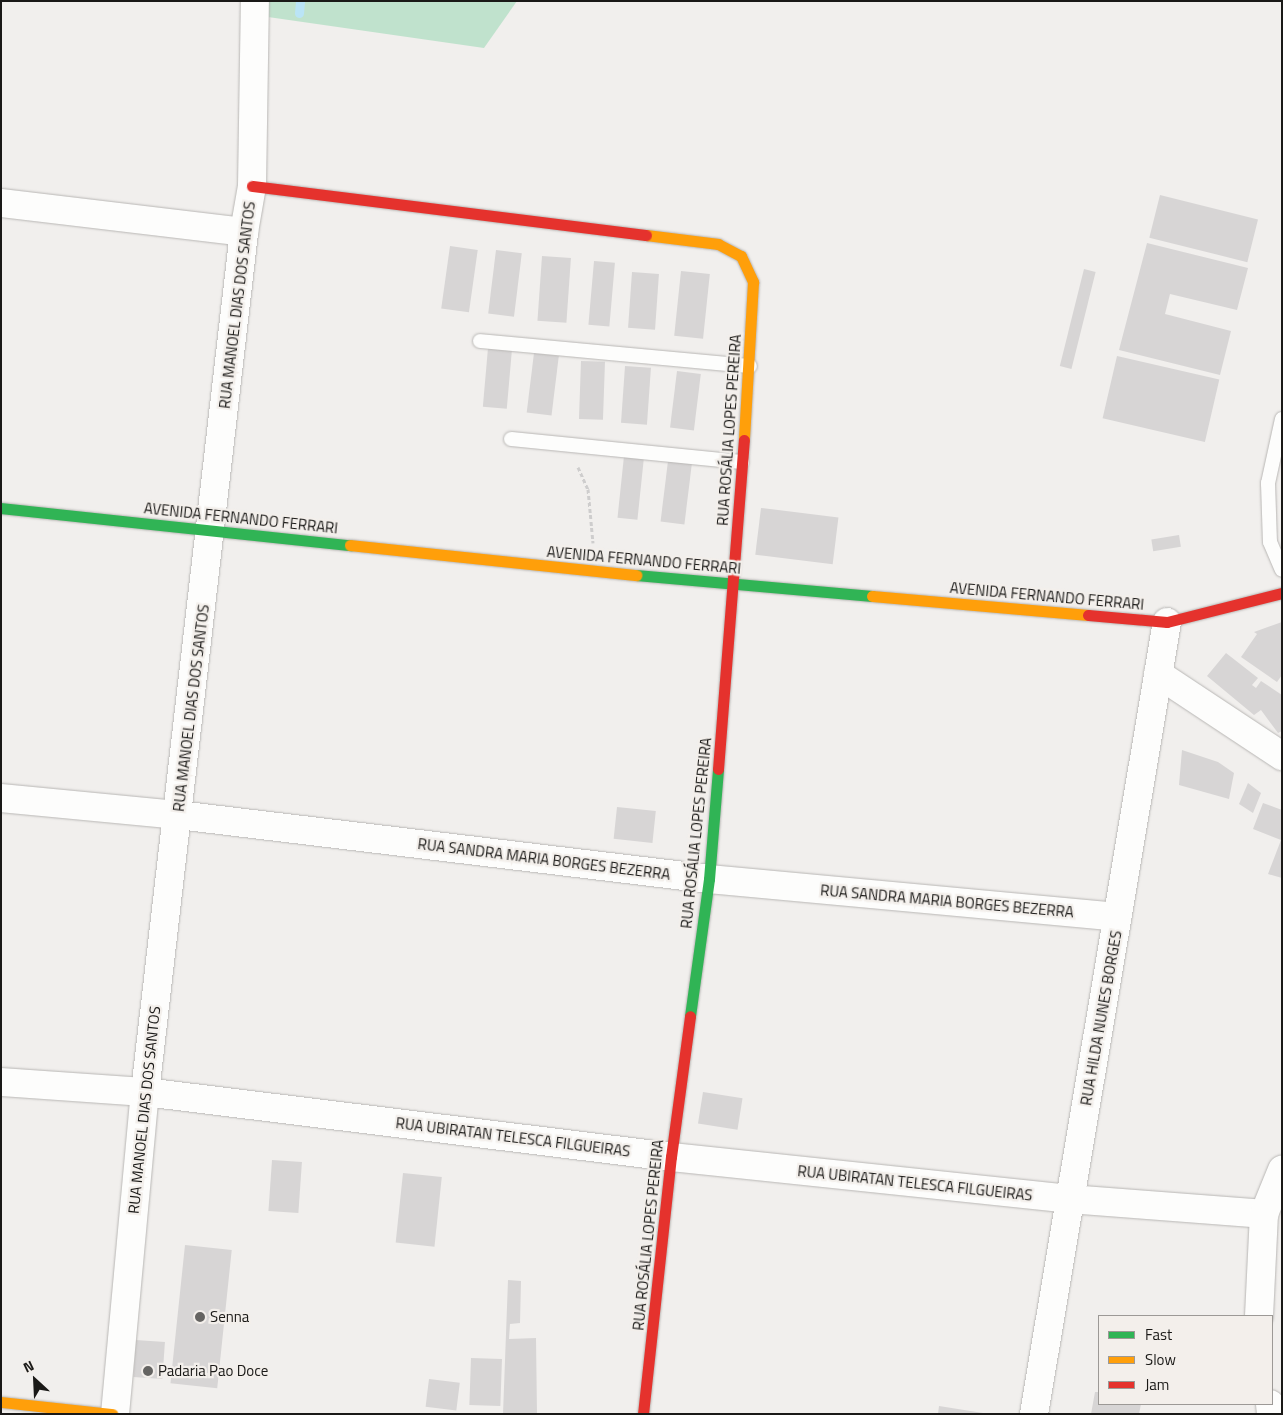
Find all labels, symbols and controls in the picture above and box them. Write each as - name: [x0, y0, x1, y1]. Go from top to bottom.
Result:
- street label: RUA MANOEL DIAS DOS SANTOS: [215, 200, 259, 410]
- street label: RUA ROSÁLIA LOPES PEREIRA: [713, 334, 745, 526]
- street label: AVENIDA FERNANDO FERRARI: [143, 499, 339, 537]
- street label: AVENIDA FERNANDO FERRARI: [546, 543, 742, 577]
- street label: AVENIDA FERNANDO FERRARI: [949, 579, 1145, 613]
- street label: RUA MANOEL DIAS DOS SANTOS: [169, 603, 213, 813]
- street label: RUA ROSÁLIA LOPES PEREIRA: [677, 737, 715, 929]
- street label: RUA SANDRA MARIA BORGES BEZERRA: [417, 835, 671, 883]
- street label: RUA SANDRA MARIA BORGES BEZERRA: [820, 881, 1074, 921]
- street label: RUA HILDA NUNES BORGES: [1077, 929, 1125, 1107]
- street label: RUA MANOEL DIAS DOS SANTOS: [124, 1005, 164, 1215]
- street label: RUA UBIRATAN TELESCA FILGUEIRAS: [395, 1114, 631, 1160]
- street label: RUA ROSÁLIA LOPES PEREIRA: [629, 1139, 667, 1331]
- street label: RUA UBIRATAN TELESCA FILGUEIRAS: [797, 1162, 1033, 1204]
- place label: Senna: [210, 1308, 249, 1326]
- marker: Senna: [194, 1311, 206, 1323]
- legend: [1098, 1315, 1273, 1405]
- text: Fast: [1145, 1323, 1172, 1346]
- text: Slow: [1145, 1348, 1176, 1371]
- text: N: [20, 1354, 37, 1378]
- north arrow: [10, 1355, 60, 1405]
- place label: Padaria Pao Doce: [158, 1362, 268, 1380]
- marker: Padaria Pao Doce: [142, 1365, 154, 1377]
- text: Jam: [1145, 1373, 1169, 1396]

